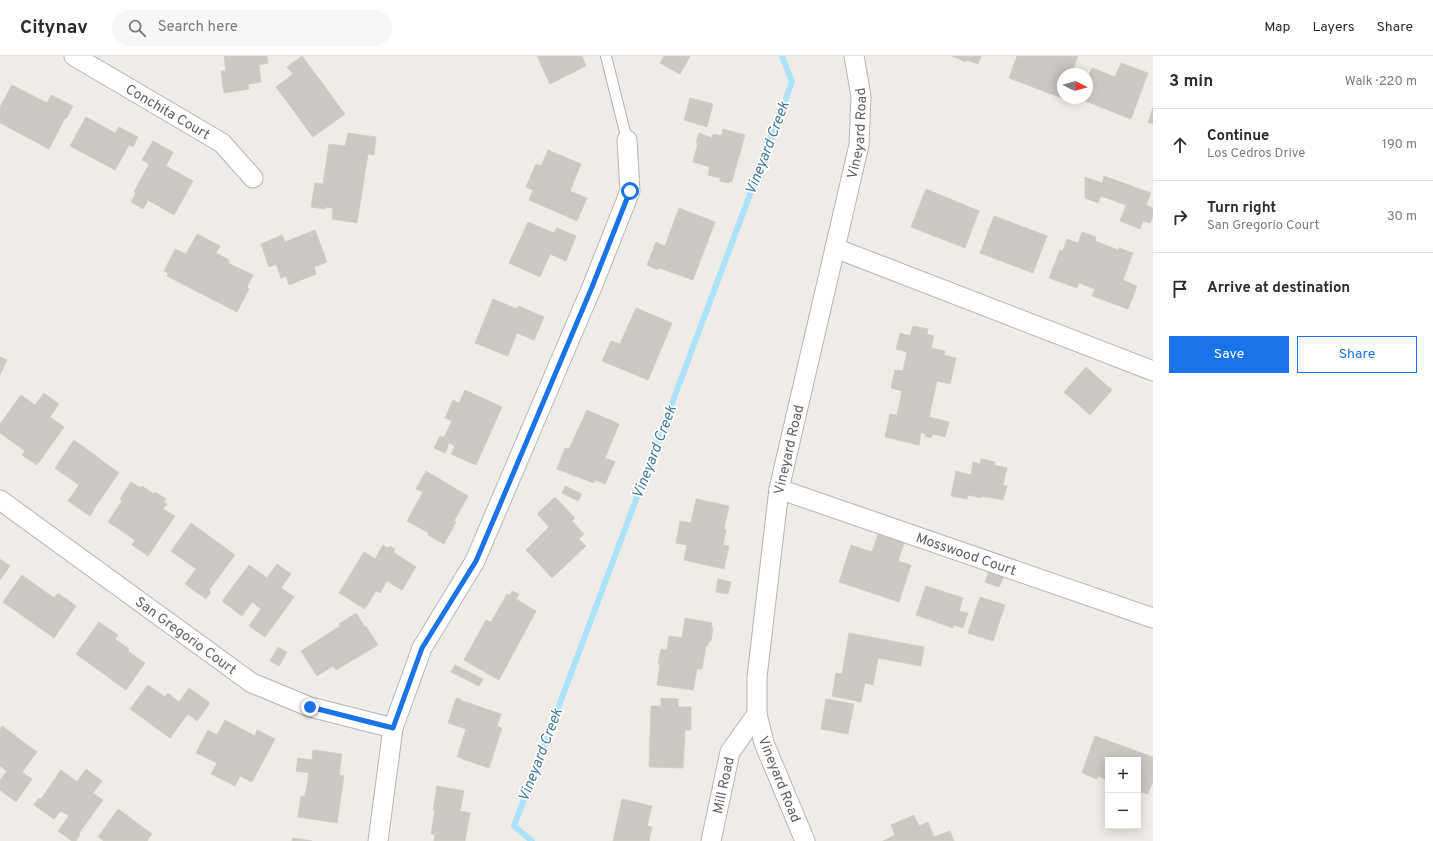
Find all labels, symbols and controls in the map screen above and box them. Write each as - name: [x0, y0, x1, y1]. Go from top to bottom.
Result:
- search box: [112, 10, 392, 46]
- text: Citynav: [20, 16, 88, 40]
- icon: search: [126, 17, 148, 39]
- text: Search here: [158, 18, 238, 37]
- text: Map: [1264, 19, 1290, 36]
- text: Layers: [1312, 19, 1354, 36]
- text: Share: [1376, 19, 1413, 36]
- north arrow: [1057, 68, 1093, 104]
- text: 3 min: [1169, 71, 1213, 93]
- text: Walk · 220 m: [1345, 74, 1417, 90]
- street label: Conchita Court: [122, 81, 213, 144]
- street label: Vineyard Road: [844, 86, 871, 181]
- water label: Vineyard Creek: [742, 99, 795, 198]
- text: Continue: [1207, 127, 1269, 146]
- icon: ahead: [1169, 134, 1191, 156]
- text: 190 m: [1382, 137, 1417, 153]
- text: Los Cedros Drive: [1207, 146, 1305, 162]
- route start: [621, 182, 639, 200]
- text: Turn right: [1207, 199, 1276, 218]
- icon: right: [1169, 206, 1191, 228]
- text: 30 m: [1387, 209, 1417, 225]
- text: San Gregorio Court: [1207, 218, 1319, 234]
- icon: arrive: [1169, 278, 1191, 300]
- text: Arrive at destination: [1207, 279, 1350, 298]
- button: Save: [1169, 336, 1289, 373]
- button: Share: [1297, 336, 1417, 373]
- water label: Vineyard Creek: [629, 403, 682, 502]
- street label: Vineyard Road: [771, 403, 808, 495]
- street label: Mosswood Court: [913, 530, 1018, 580]
- street label: San Gregorio Court: [131, 594, 239, 679]
- route end: [301, 698, 319, 716]
- water label: Vineyard Creek: [515, 706, 568, 805]
- street label: Vineyard Road: [754, 734, 804, 825]
- street label: Mill Road: [710, 755, 739, 816]
- map controls: [1105, 757, 1141, 829]
- button: +: [1105, 757, 1141, 793]
- button: −: [1105, 793, 1141, 829]

